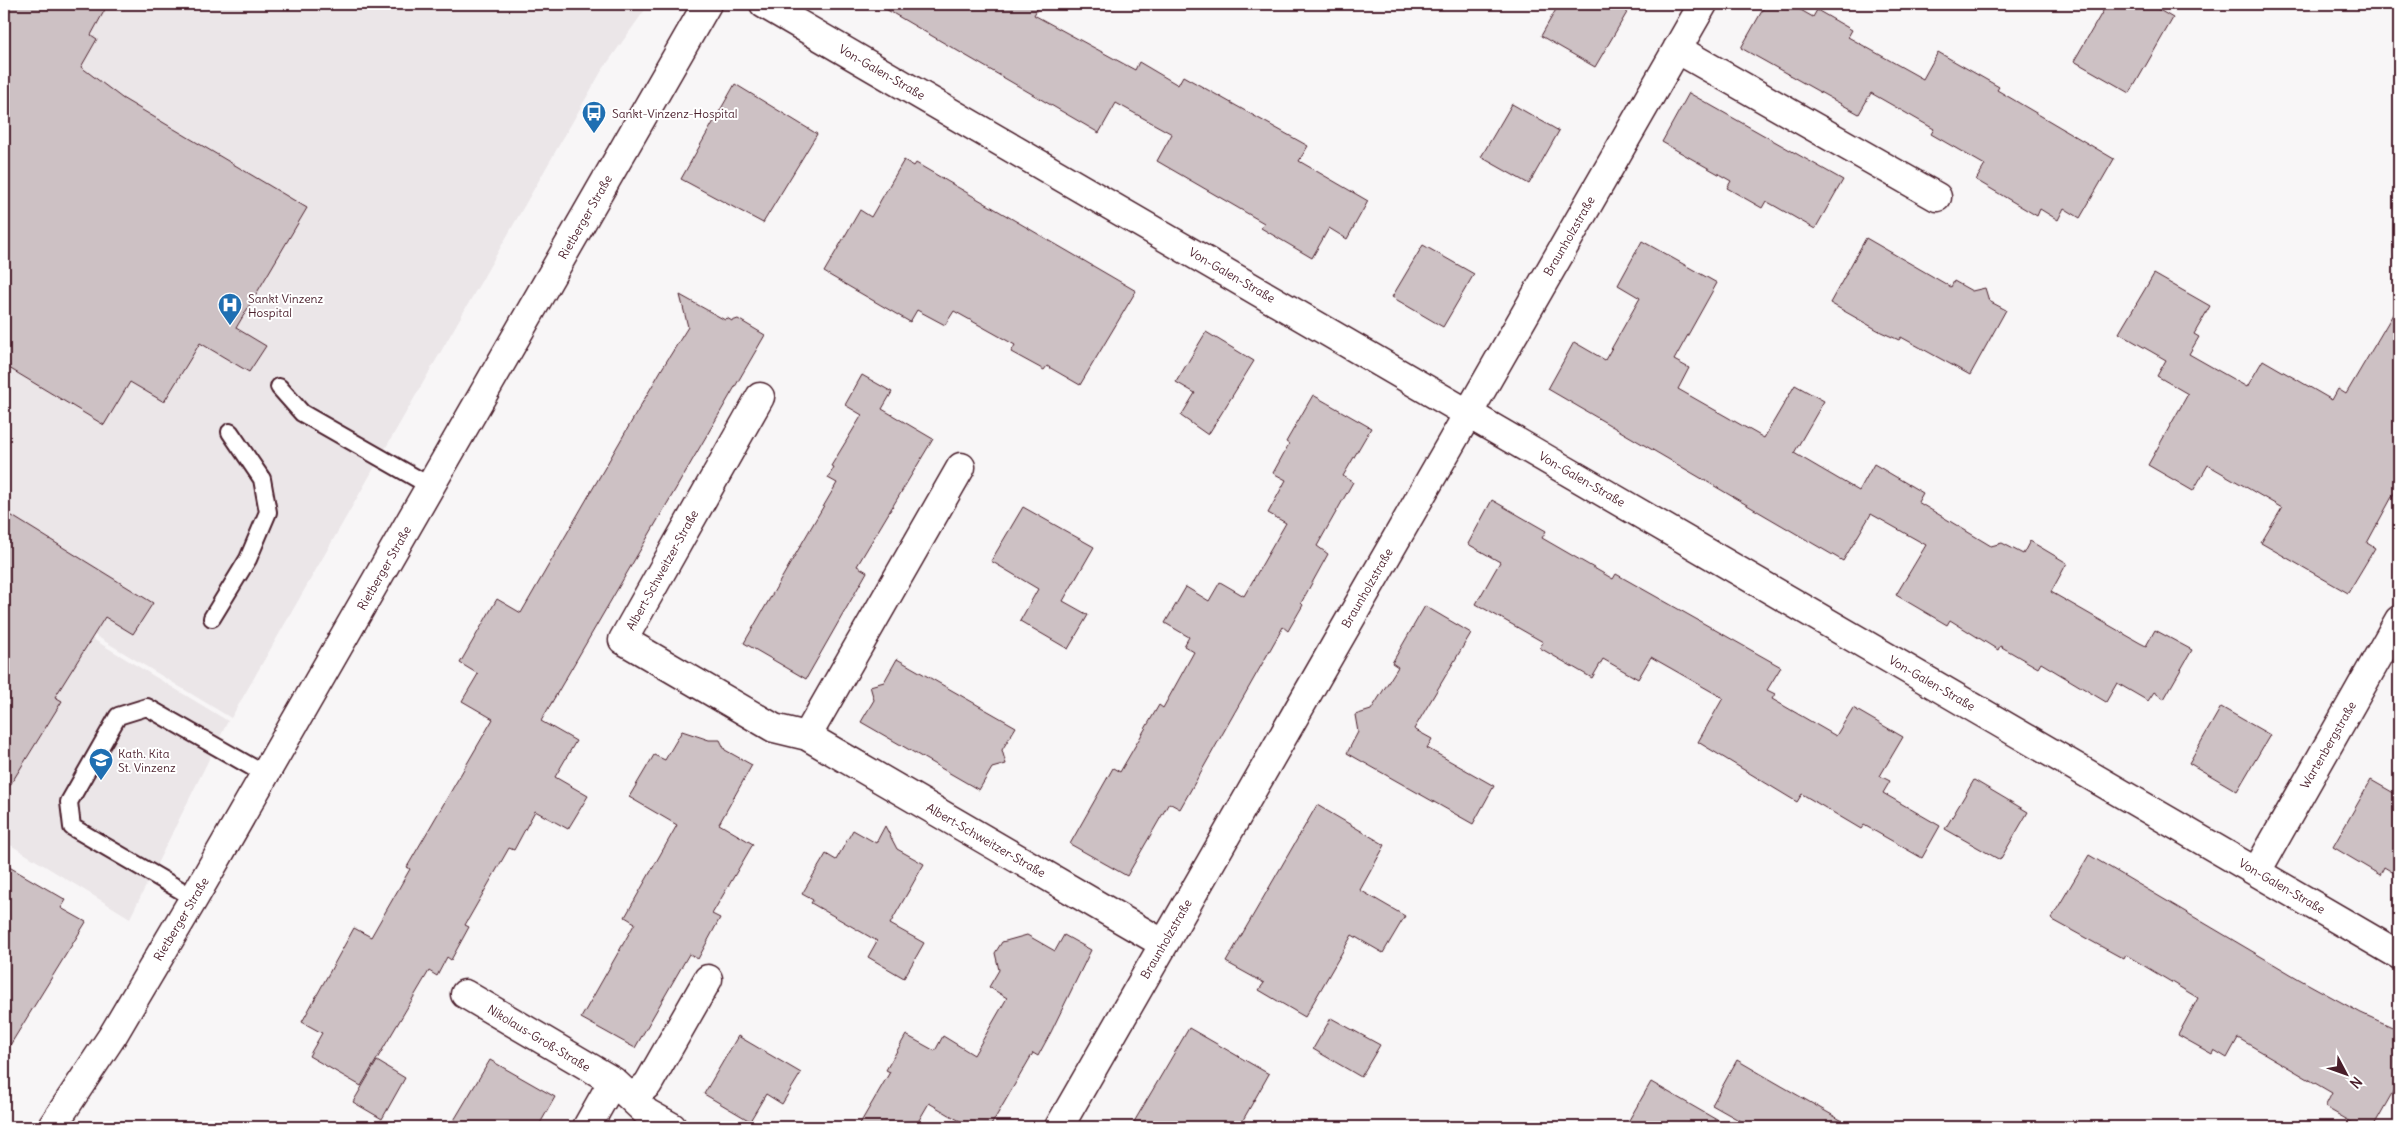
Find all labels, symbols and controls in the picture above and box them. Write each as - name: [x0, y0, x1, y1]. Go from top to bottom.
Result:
- street label: Von-Galen-Straße: [836, 41, 928, 103]
- bus stop icon: Sankt-Vinzenz-Hospital: [581, 100, 607, 134]
- place label: Sankt-Vinzenz-Hospital: [612, 106, 738, 121]
- street label: Rietberger Straße: [555, 172, 615, 262]
- street label: Braunholzstraße: [1540, 193, 1598, 279]
- street label: Von-Galen-Straße: [1186, 244, 1278, 306]
- place label: Sankt Vinzenz Hospital: [248, 291, 324, 320]
- hospital icon: Sankt Vinzenz Hospital: [217, 292, 243, 326]
- street label: Von-Galen-Straße: [1536, 448, 1628, 510]
- street label: Albert-Schweitzer-Straße: [623, 507, 701, 633]
- street label: Rietberger Straße: [354, 523, 414, 613]
- street label: Braunholzstraße: [1338, 545, 1396, 631]
- street label: Von-Galen-Straße: [1886, 652, 1978, 714]
- street label: Wartenbergstraße: [2297, 699, 2359, 791]
- place label: Kath. Kita St. Vinzenz: [118, 746, 176, 775]
- school or university icon: Kath. Kita St. Vinzenz: [88, 747, 114, 781]
- street label: Albert-Schweitzer-Straße: [924, 800, 1048, 880]
- street label: Von-Galen-Straße: [2236, 855, 2328, 917]
- street label: Rietberger Straße: [150, 875, 212, 963]
- street label: Braunholzstraße: [1137, 896, 1195, 982]
- street label: Nikolaus-Groß-Straße: [485, 1001, 593, 1075]
- north arrow: [2320, 1048, 2370, 1098]
- text: N: [2346, 1073, 2366, 1092]

